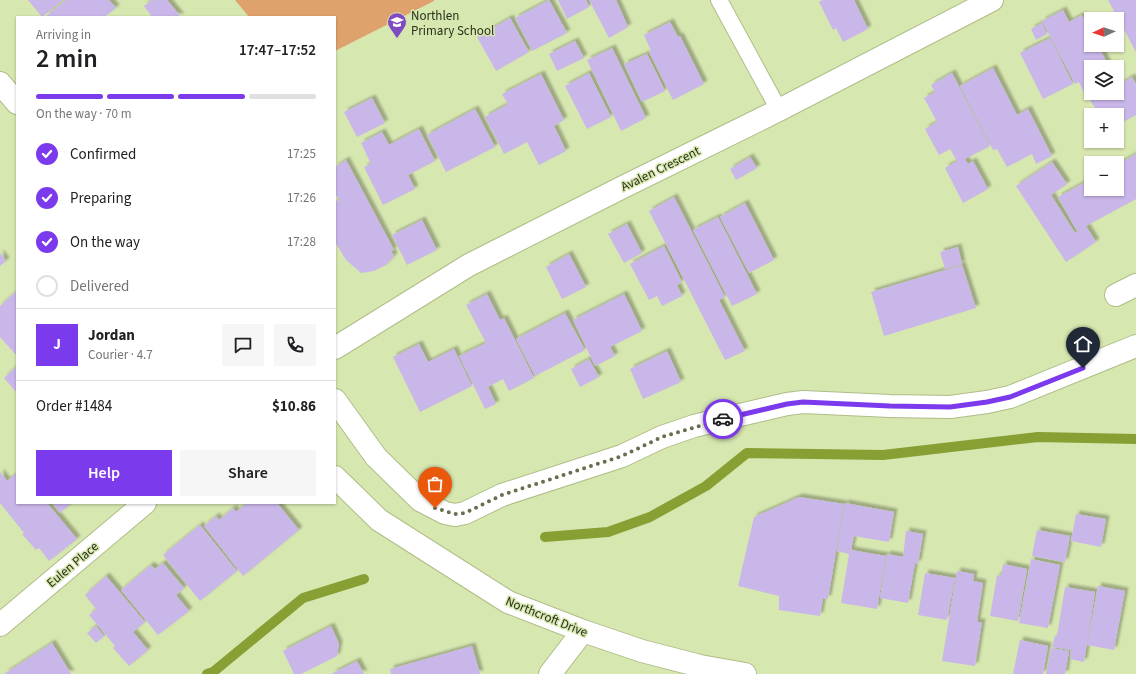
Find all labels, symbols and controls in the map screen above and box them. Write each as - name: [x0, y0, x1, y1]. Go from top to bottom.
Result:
- place label: Northlen Primary School: [411, 7, 494, 40]
- school or university icon: Northlen Primary School: [386, 11, 408, 39]
- north arrow: [1084, 12, 1124, 52]
- map controls: [1084, 12, 1124, 196]
- text: Arriving in: [36, 26, 91, 44]
- text: 2 min: [36, 40, 98, 77]
- text: 17:47–17:52: [239, 40, 316, 61]
- button: layers: [1084, 60, 1124, 100]
- text: On the way · 70 m: [36, 105, 131, 123]
- button: +: [1084, 108, 1124, 148]
- street label: Avalen Crescent: [618, 142, 704, 196]
- icon: check: [36, 143, 58, 165]
- text: Confirmed: [70, 144, 136, 165]
- text: 17:25: [287, 145, 316, 163]
- button: −: [1084, 156, 1124, 196]
- icon: check: [36, 187, 58, 209]
- text: Preparing: [70, 188, 131, 209]
- text: 17:26: [287, 189, 316, 207]
- icon: check: [36, 231, 58, 253]
- text: On the way: [70, 232, 140, 253]
- text: 17:28: [287, 233, 316, 251]
- text: Delivered: [70, 276, 129, 297]
- button: chat: [222, 324, 264, 366]
- button: phone: [274, 324, 316, 366]
- text: Jordan: [88, 325, 135, 346]
- pin: [1066, 327, 1100, 368]
- icon: home: [1072, 333, 1094, 355]
- text: J: [53, 334, 61, 355]
- text: Courier · 4.7: [88, 346, 153, 364]
- text: Order #1484: [36, 396, 112, 417]
- text: $10.86: [272, 396, 316, 417]
- courier: [703, 399, 743, 439]
- icon: car: [712, 408, 734, 430]
- button: Help: [36, 450, 172, 496]
- button: Share: [180, 450, 316, 496]
- pin: [418, 467, 452, 508]
- icon: bag: [424, 473, 446, 495]
- street label: Eulen Place: [43, 538, 102, 592]
- street label: Northcroft Drive: [503, 592, 590, 642]

